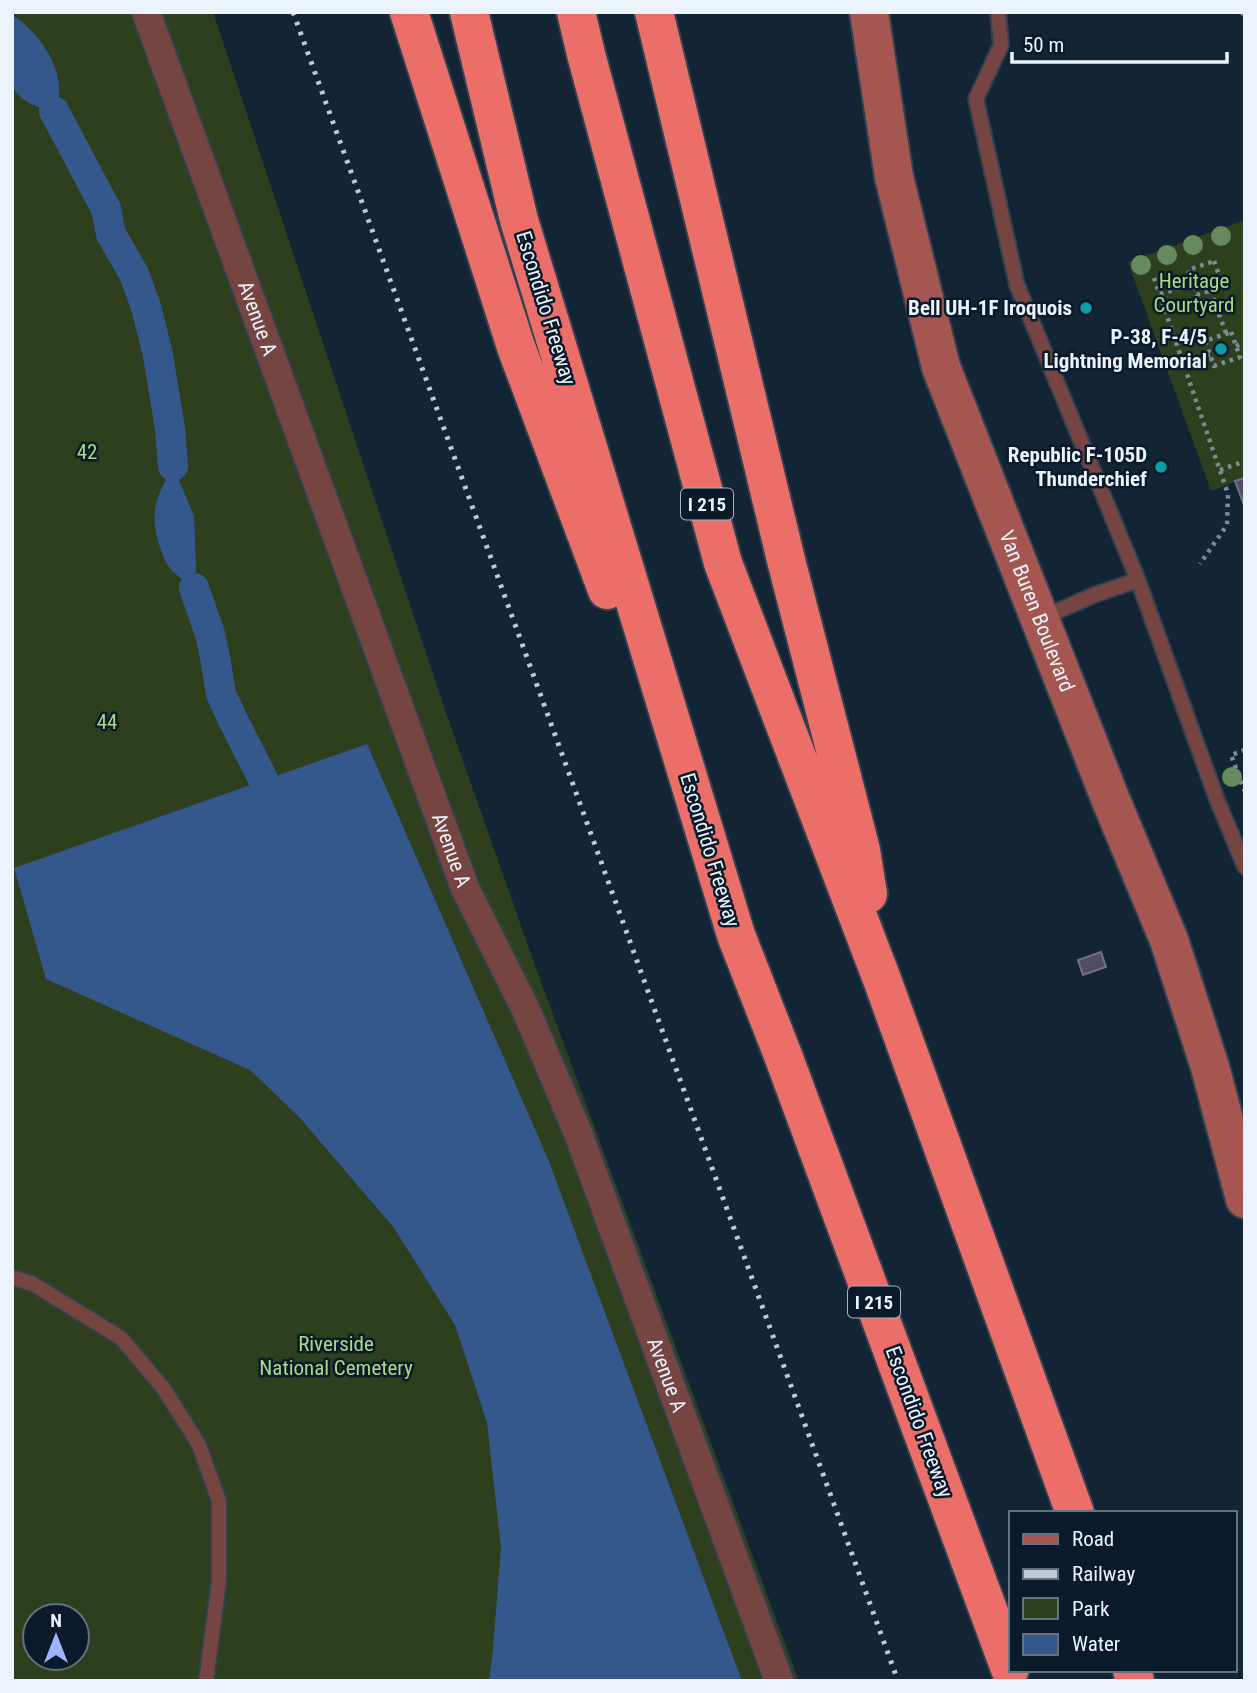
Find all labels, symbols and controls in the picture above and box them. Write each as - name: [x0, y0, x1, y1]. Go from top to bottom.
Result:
- scale bar: [1012, 21, 1227, 65]
- text: 50 m: [1023, 33, 1064, 57]
- street label: Escondido Freeway: [511, 228, 581, 388]
- park label: Heritage Courtyard: [1154, 269, 1235, 317]
- street label: Avenue A: [233, 278, 282, 359]
- place label: Bell UH-1F Iroquois: [908, 296, 1072, 320]
- marker: Bell UH-1F Iroquois: [1078, 300, 1094, 316]
- place label: P-38, F-4/5 Lightning Memorial: [1044, 325, 1207, 373]
- marker: P-38, F-4/5 Lightning Memorial: [1213, 341, 1229, 357]
- park label: 42: [77, 440, 97, 464]
- place label: Republic F-105D Thunderchief: [1008, 443, 1147, 491]
- marker: Republic F-105D Thunderchief: [1153, 459, 1169, 475]
- road number: I 215: [681, 489, 733, 520]
- street label: Van Buren Boulevard: [994, 527, 1079, 695]
- park label: 44: [97, 710, 117, 734]
- street label: Escondido Freeway: [675, 770, 745, 930]
- street label: Avenue A: [427, 810, 476, 891]
- road number: I 215: [848, 1286, 900, 1318]
- park label: Riverside National Cemetery: [259, 1332, 413, 1380]
- street label: Avenue A: [642, 1335, 691, 1416]
- street label: Escondido Freeway: [880, 1343, 958, 1501]
- legend: [1009, 1511, 1236, 1672]
- text: Road: [1072, 1527, 1114, 1551]
- text: Railway: [1072, 1562, 1135, 1586]
- text: Park: [1072, 1597, 1110, 1621]
- north arrow: [21, 1602, 91, 1672]
- text: N: [50, 1609, 62, 1632]
- text: Water: [1072, 1632, 1120, 1656]

